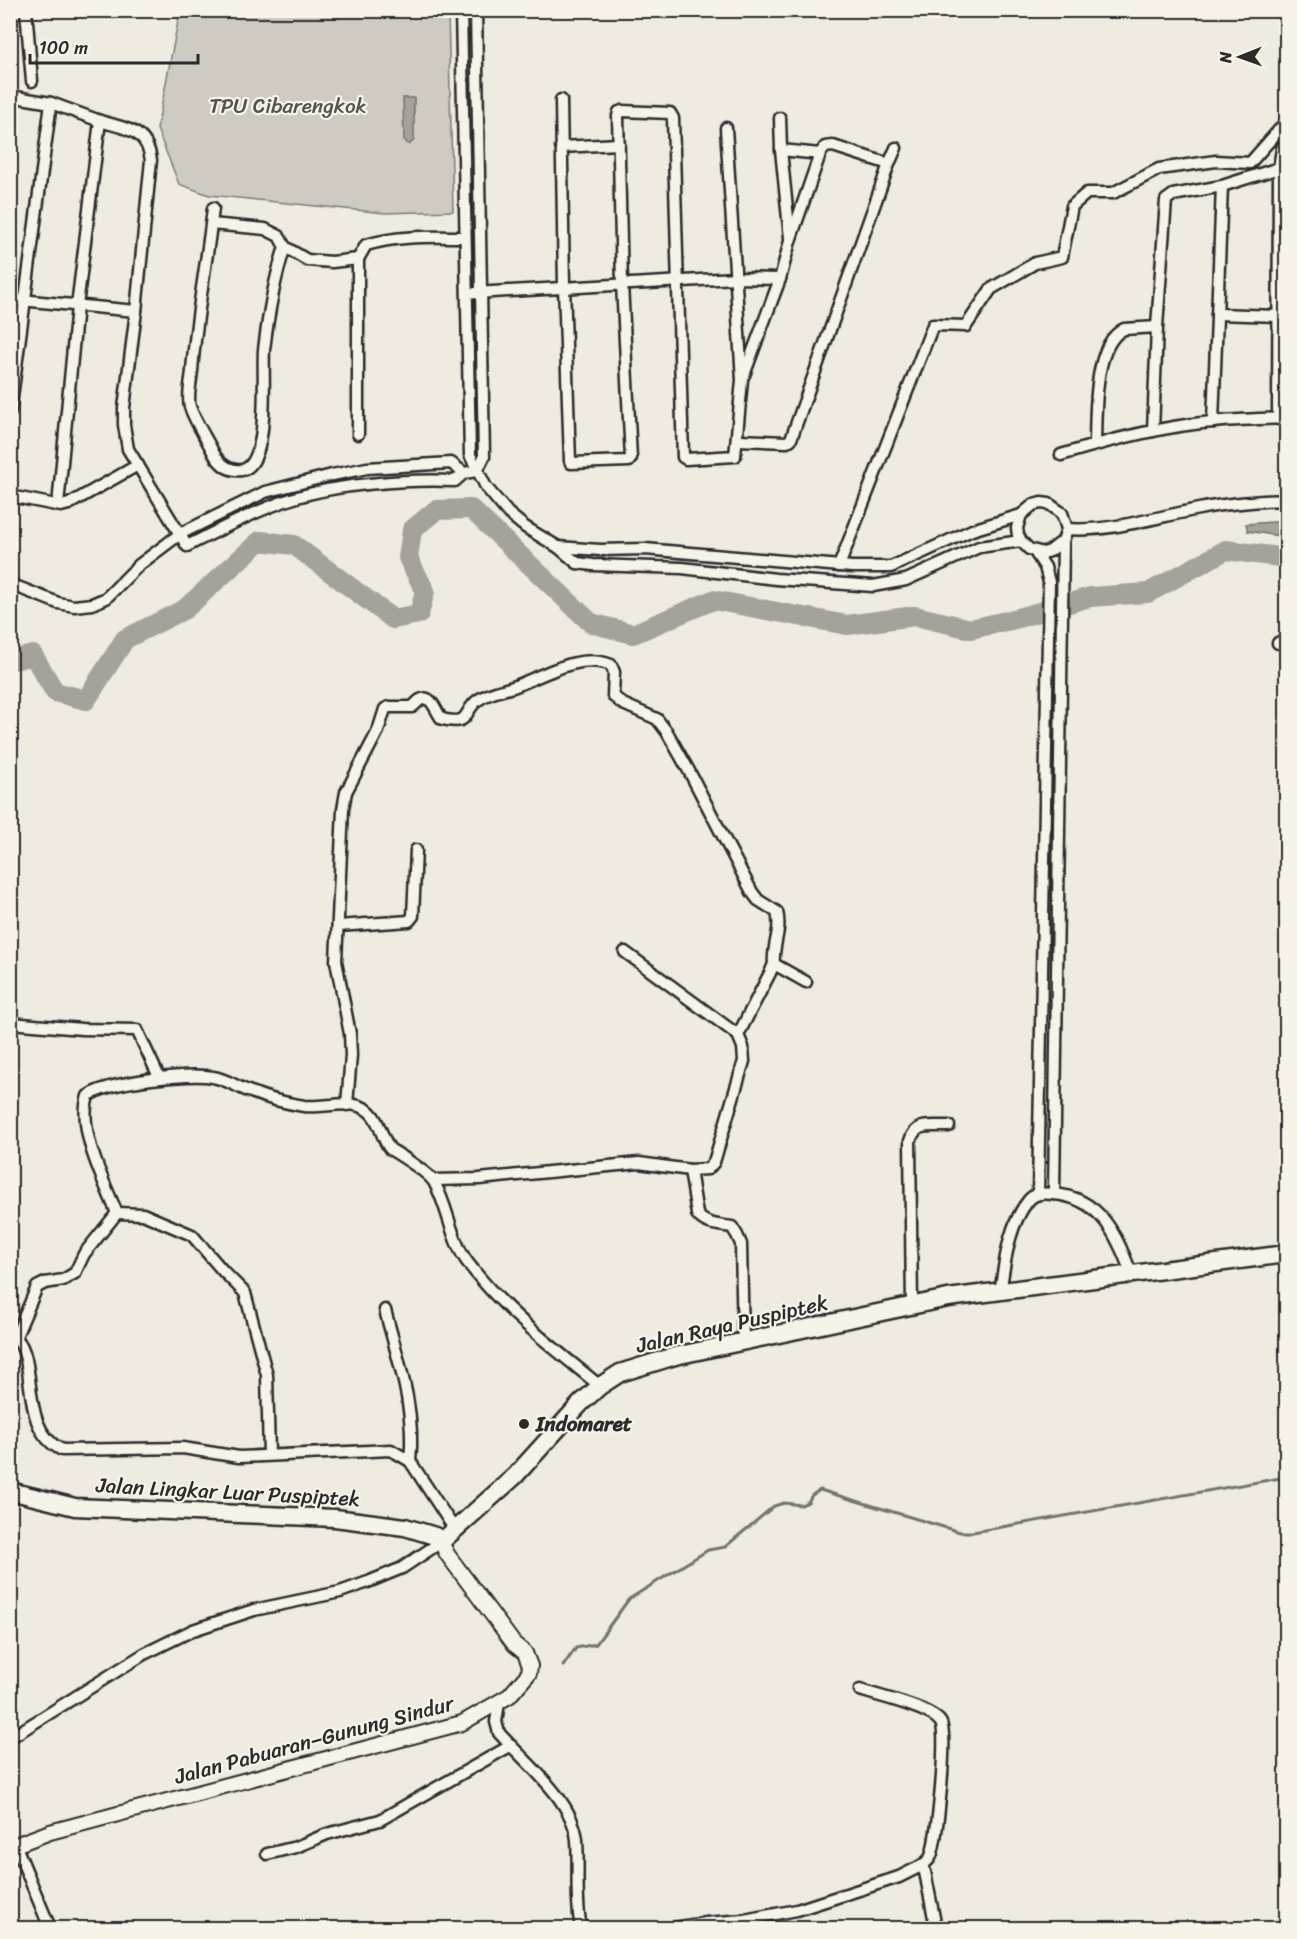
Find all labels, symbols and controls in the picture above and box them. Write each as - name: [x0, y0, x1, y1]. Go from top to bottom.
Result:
- scale bar: [30, 27, 198, 65]
- north arrow: [1210, 27, 1270, 87]
- text: 100 m: [39, 32, 88, 64]
- text: N: [1211, 51, 1240, 64]
- park label: TPU Cibarengkok: [209, 87, 367, 125]
- street label: Jalan Raya Puspiptek: [631, 1283, 832, 1365]
- place label: Indomaret: [535, 1405, 633, 1443]
- marker: Indomaret: [517, 1417, 531, 1431]
- street label: Jalan Lingkar Luar Puspiptek: [94, 1466, 361, 1518]
- street label: Jalan Pabuaran–Gunung Sindur: [169, 1684, 459, 1796]

